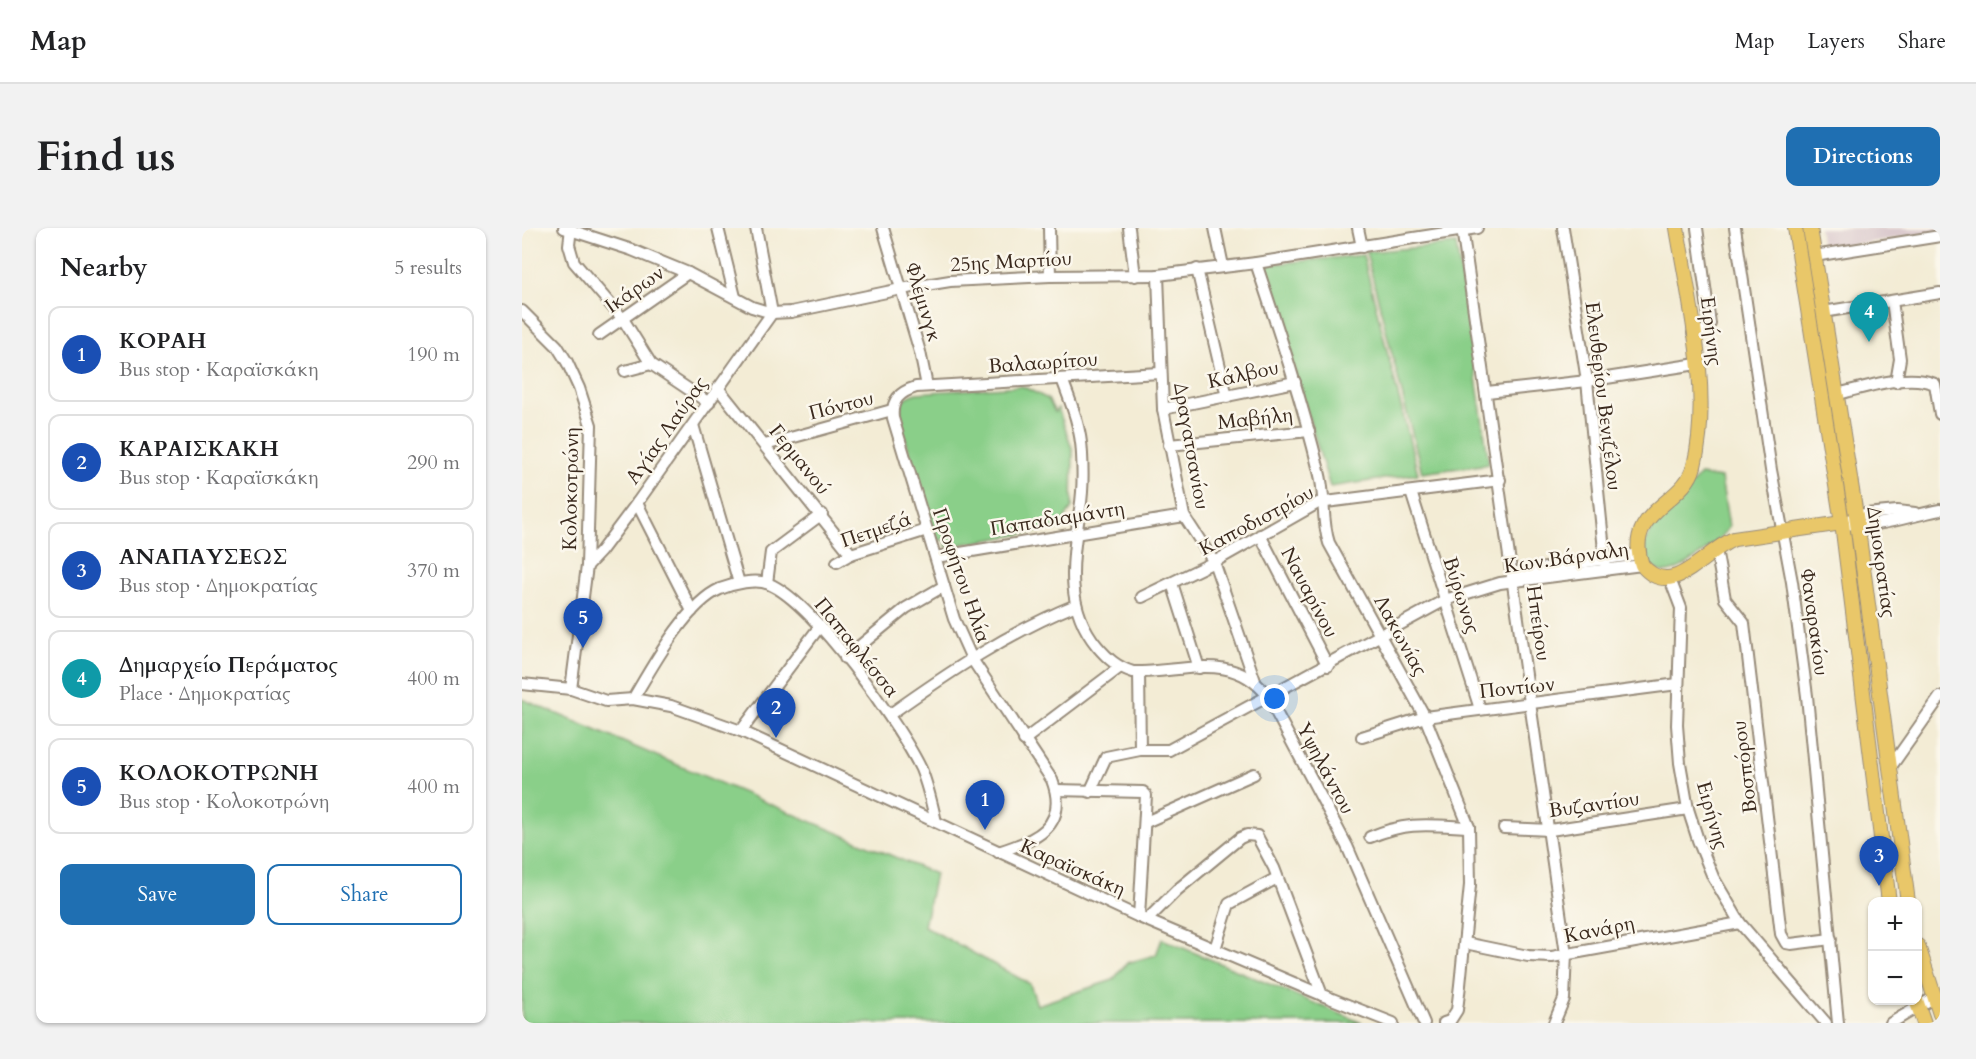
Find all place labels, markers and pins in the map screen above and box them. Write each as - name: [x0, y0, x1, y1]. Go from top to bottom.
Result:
- pin: 4: [1850, 292, 1888, 342]
- pin: 5: [564, 598, 602, 648]
- pin: 2: [756, 688, 796, 738]
- pin: 1: [966, 780, 1004, 830]
- pin: 3: [1860, 836, 1898, 886]

